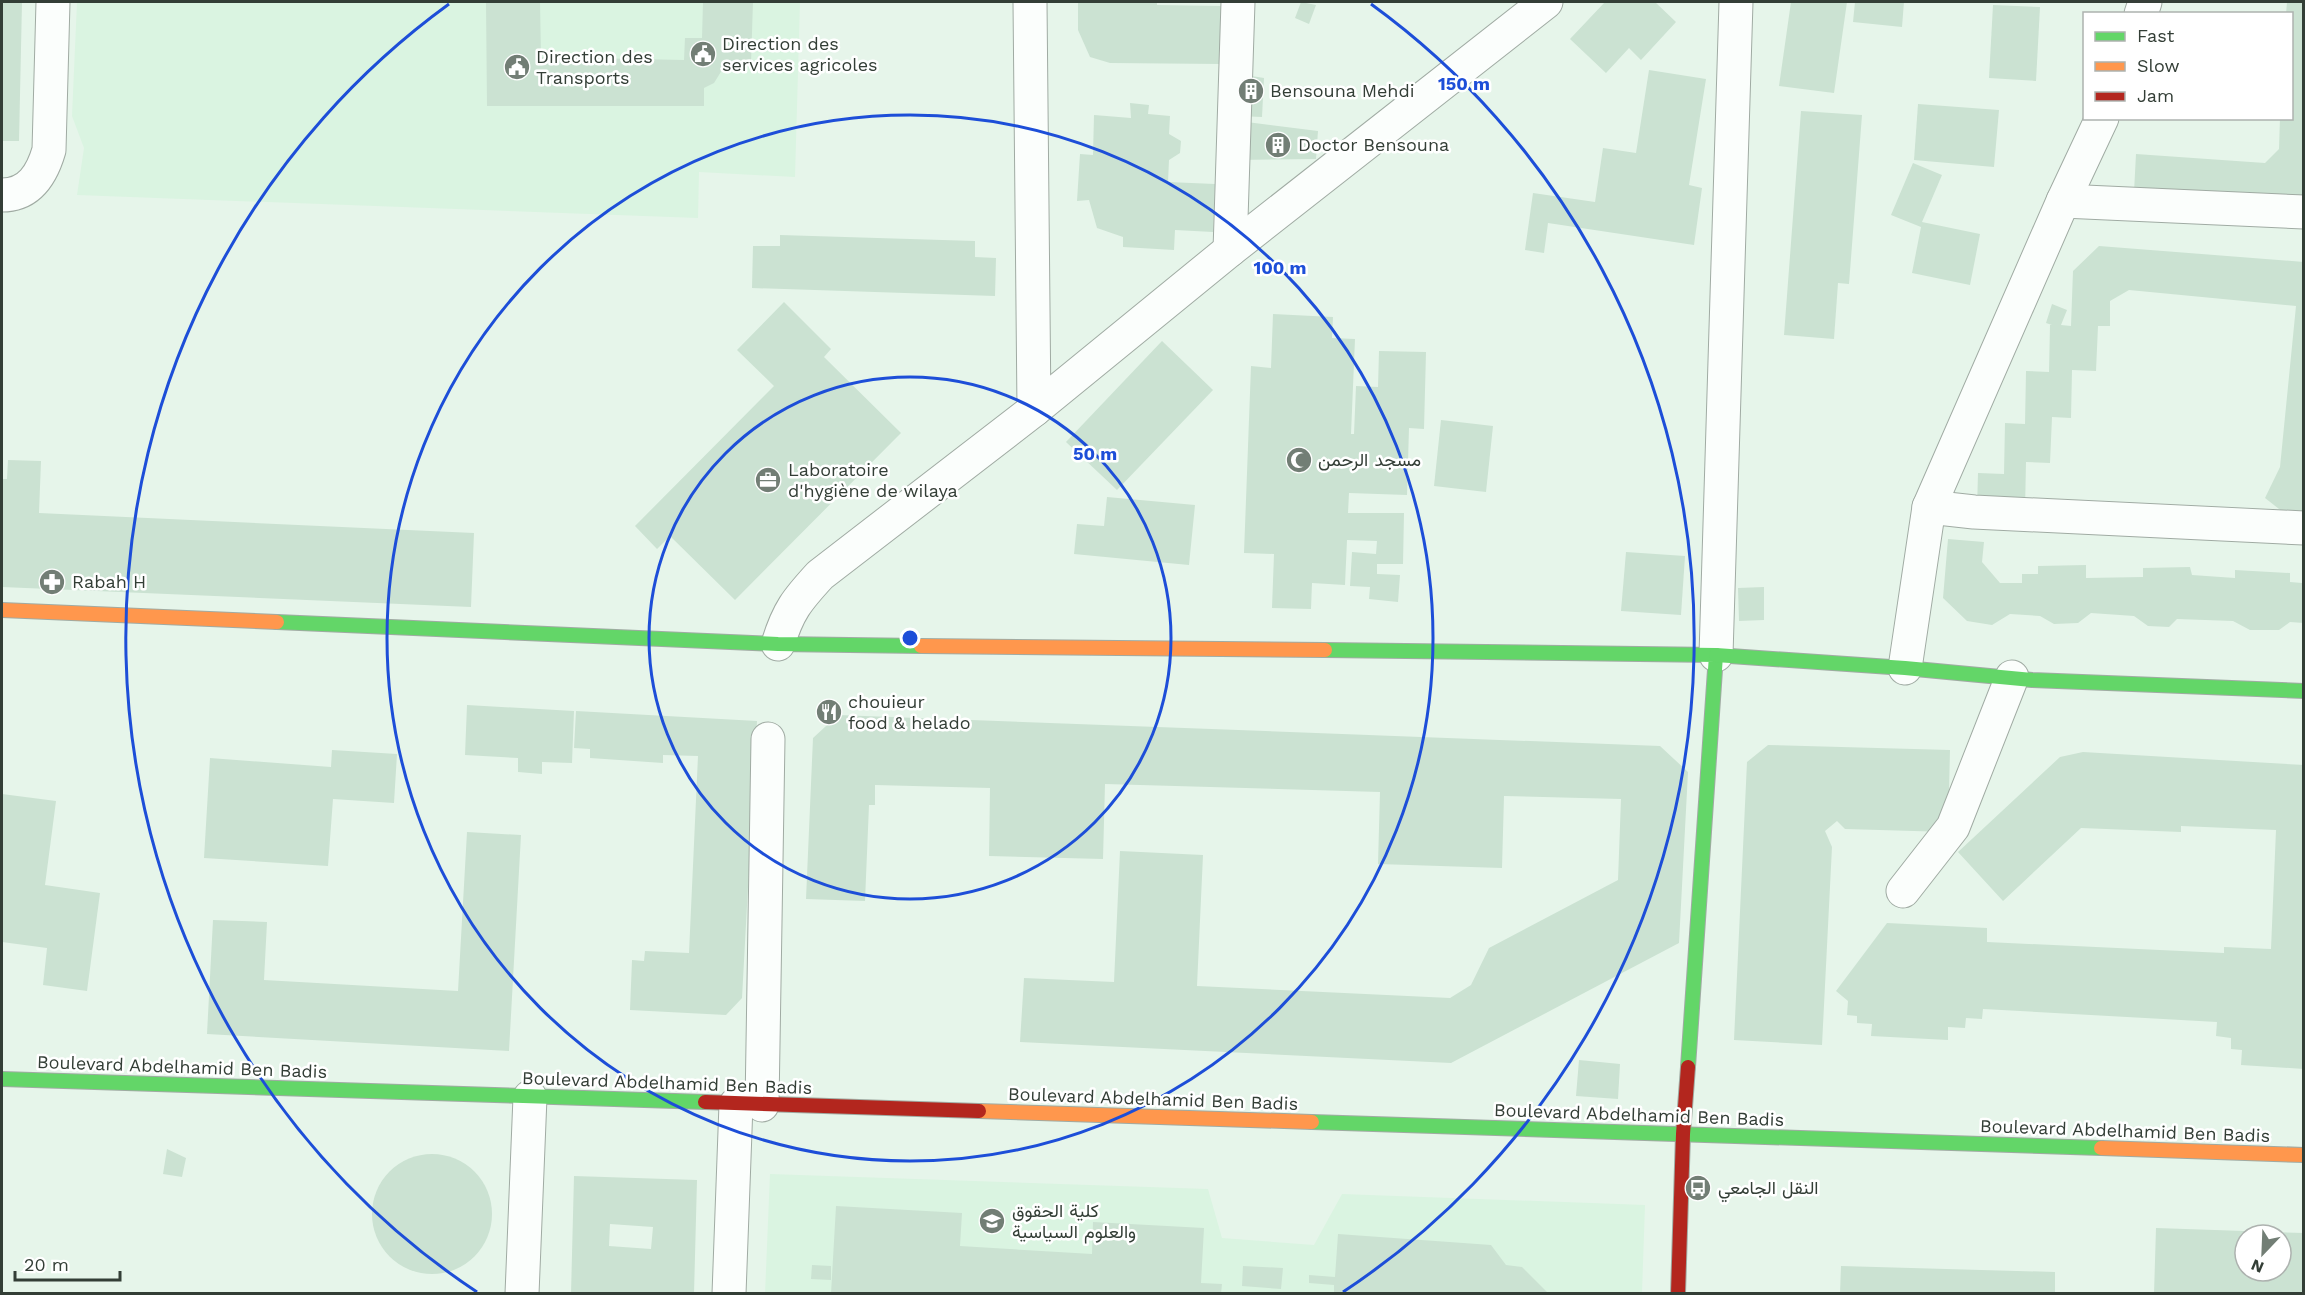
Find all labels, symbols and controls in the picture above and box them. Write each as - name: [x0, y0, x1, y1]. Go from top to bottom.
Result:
- legend: [2083, 12, 2293, 120]
- text: Fast: [2137, 25, 2175, 46]
- place label: Direction des services agricoles: [722, 33, 878, 75]
- public building icon: Direction des services agricoles: [688, 39, 718, 69]
- place label: Direction des Transports: [536, 46, 653, 88]
- public building icon: Direction des Transports: [502, 52, 532, 82]
- text: Slow: [2137, 55, 2180, 76]
- text: 150 m: [1438, 73, 1490, 94]
- building icon: Bensouna Mehdi: [1236, 76, 1266, 106]
- place label: Bensouna Mehdi: [1270, 80, 1415, 101]
- text: Jam: [2137, 85, 2174, 106]
- building icon: Doctor Bensouna: [1263, 130, 1293, 160]
- place label: Doctor Bensouna: [1298, 134, 1449, 155]
- text: 100 m: [1253, 257, 1307, 278]
- text: 50 m: [1073, 443, 1117, 464]
- mosque icon: مسجد الرحمن: [1284, 445, 1314, 475]
- place label: مسجد الرحمن: [1318, 449, 1421, 471]
- place label: Laboratoire d'hygiène de wilaya: [788, 459, 958, 501]
- office icon: Laboratoire d'hygiène de wilaya: [753, 465, 783, 495]
- pharmacy icon: Rabah H: [37, 567, 67, 597]
- place label: Rabah H: [72, 571, 146, 592]
- centre of rings: [900, 628, 920, 648]
- place label: chouieur food & helado: [848, 691, 971, 733]
- restaurant icon: chouieur food & helado: [814, 697, 844, 727]
- street label: Boulevard Abdelhamid Ben Badis: [37, 1051, 327, 1082]
- street label: Boulevard Abdelhamid Ben Badis: [522, 1067, 812, 1098]
- street label: Boulevard Abdelhamid Ben Badis: [1008, 1083, 1298, 1114]
- street label: Boulevard Abdelhamid Ben Badis: [1494, 1099, 1784, 1130]
- street label: Boulevard Abdelhamid Ben Badis: [1980, 1115, 2270, 1146]
- bus stop icon: النقل الجامعي: [1683, 1173, 1713, 1203]
- place label: النقل الجامعي: [1718, 1177, 1819, 1203]
- place label: كلية الحقوق والعلوم السياسية: [1012, 1200, 1136, 1244]
- school or university icon: كلية الحقوق والعلوم السياسية: [977, 1206, 1007, 1236]
- north arrow: [2233, 1223, 2293, 1283]
- scale bar: [15, 1244, 120, 1282]
- text: 20 m: [24, 1254, 69, 1275]
- text: N: [2248, 1255, 2267, 1277]

